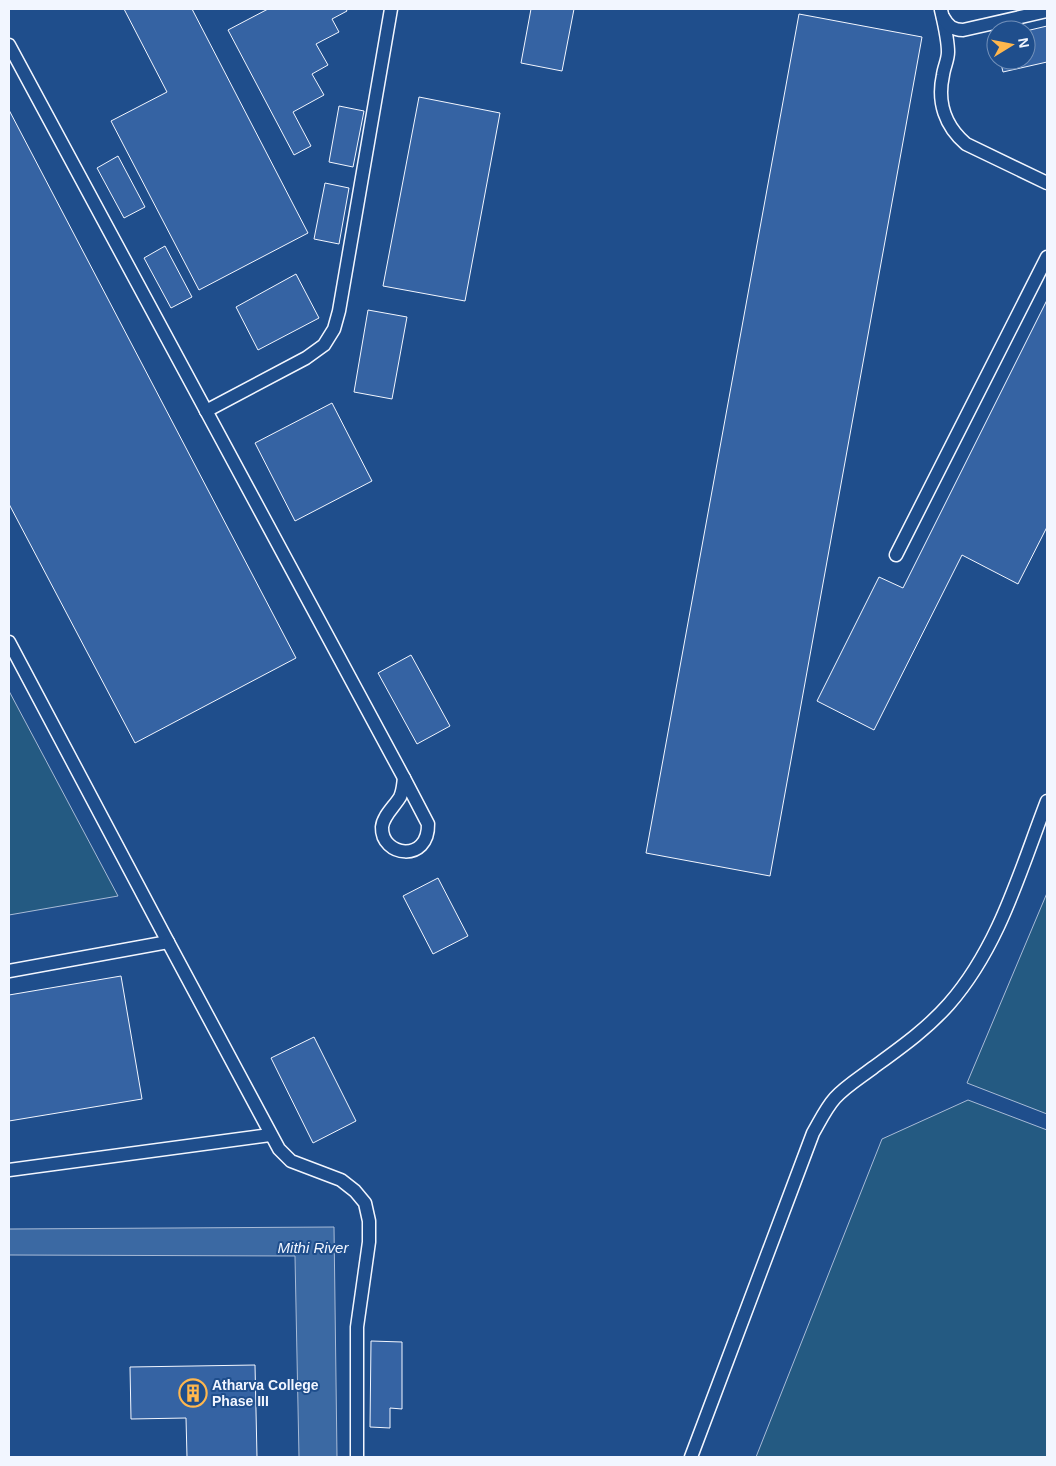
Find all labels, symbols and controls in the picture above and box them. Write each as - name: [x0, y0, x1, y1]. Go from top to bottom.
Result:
- north arrow: [986, 20, 1036, 70]
- text: N: [1015, 36, 1033, 49]
- water label: Mithi River: [278, 1239, 349, 1256]
- place label: Atharva College Phase III: [212, 1377, 319, 1409]
- building icon: Atharva College Phase III: [178, 1378, 208, 1408]

